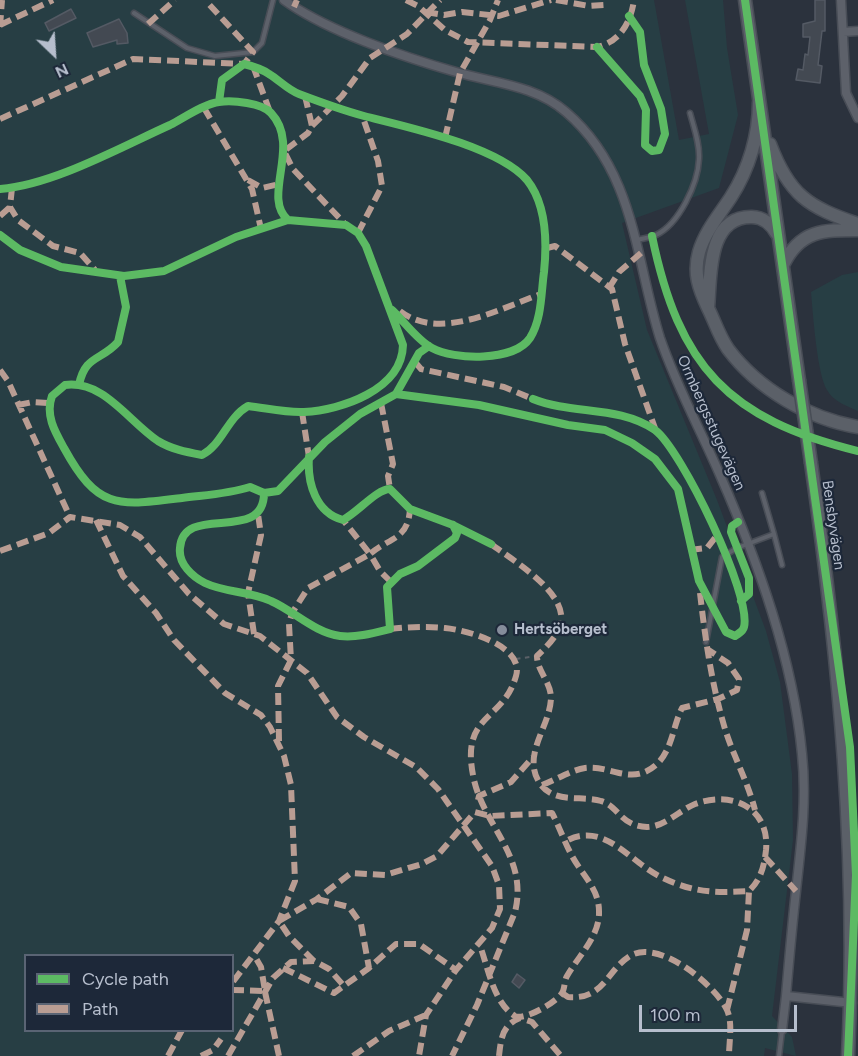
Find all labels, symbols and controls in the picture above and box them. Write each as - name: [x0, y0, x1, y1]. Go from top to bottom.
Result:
- north arrow: [24, 24, 84, 84]
- text: N: [52, 60, 71, 82]
- street label: Ormbergsstugevägen: [673, 353, 749, 493]
- street label: Bensbyvägen: [818, 479, 848, 571]
- place label: Hertsöberget: [514, 621, 607, 639]
- marker: Hertsöberget: [495, 623, 509, 637]
- legend: [24, 954, 234, 1032]
- text: Cycle path: [82, 968, 169, 990]
- scale bar: [642, 993, 800, 1031]
- text: Path: [82, 998, 118, 1020]
- text: 100 m: [650, 1004, 700, 1026]

